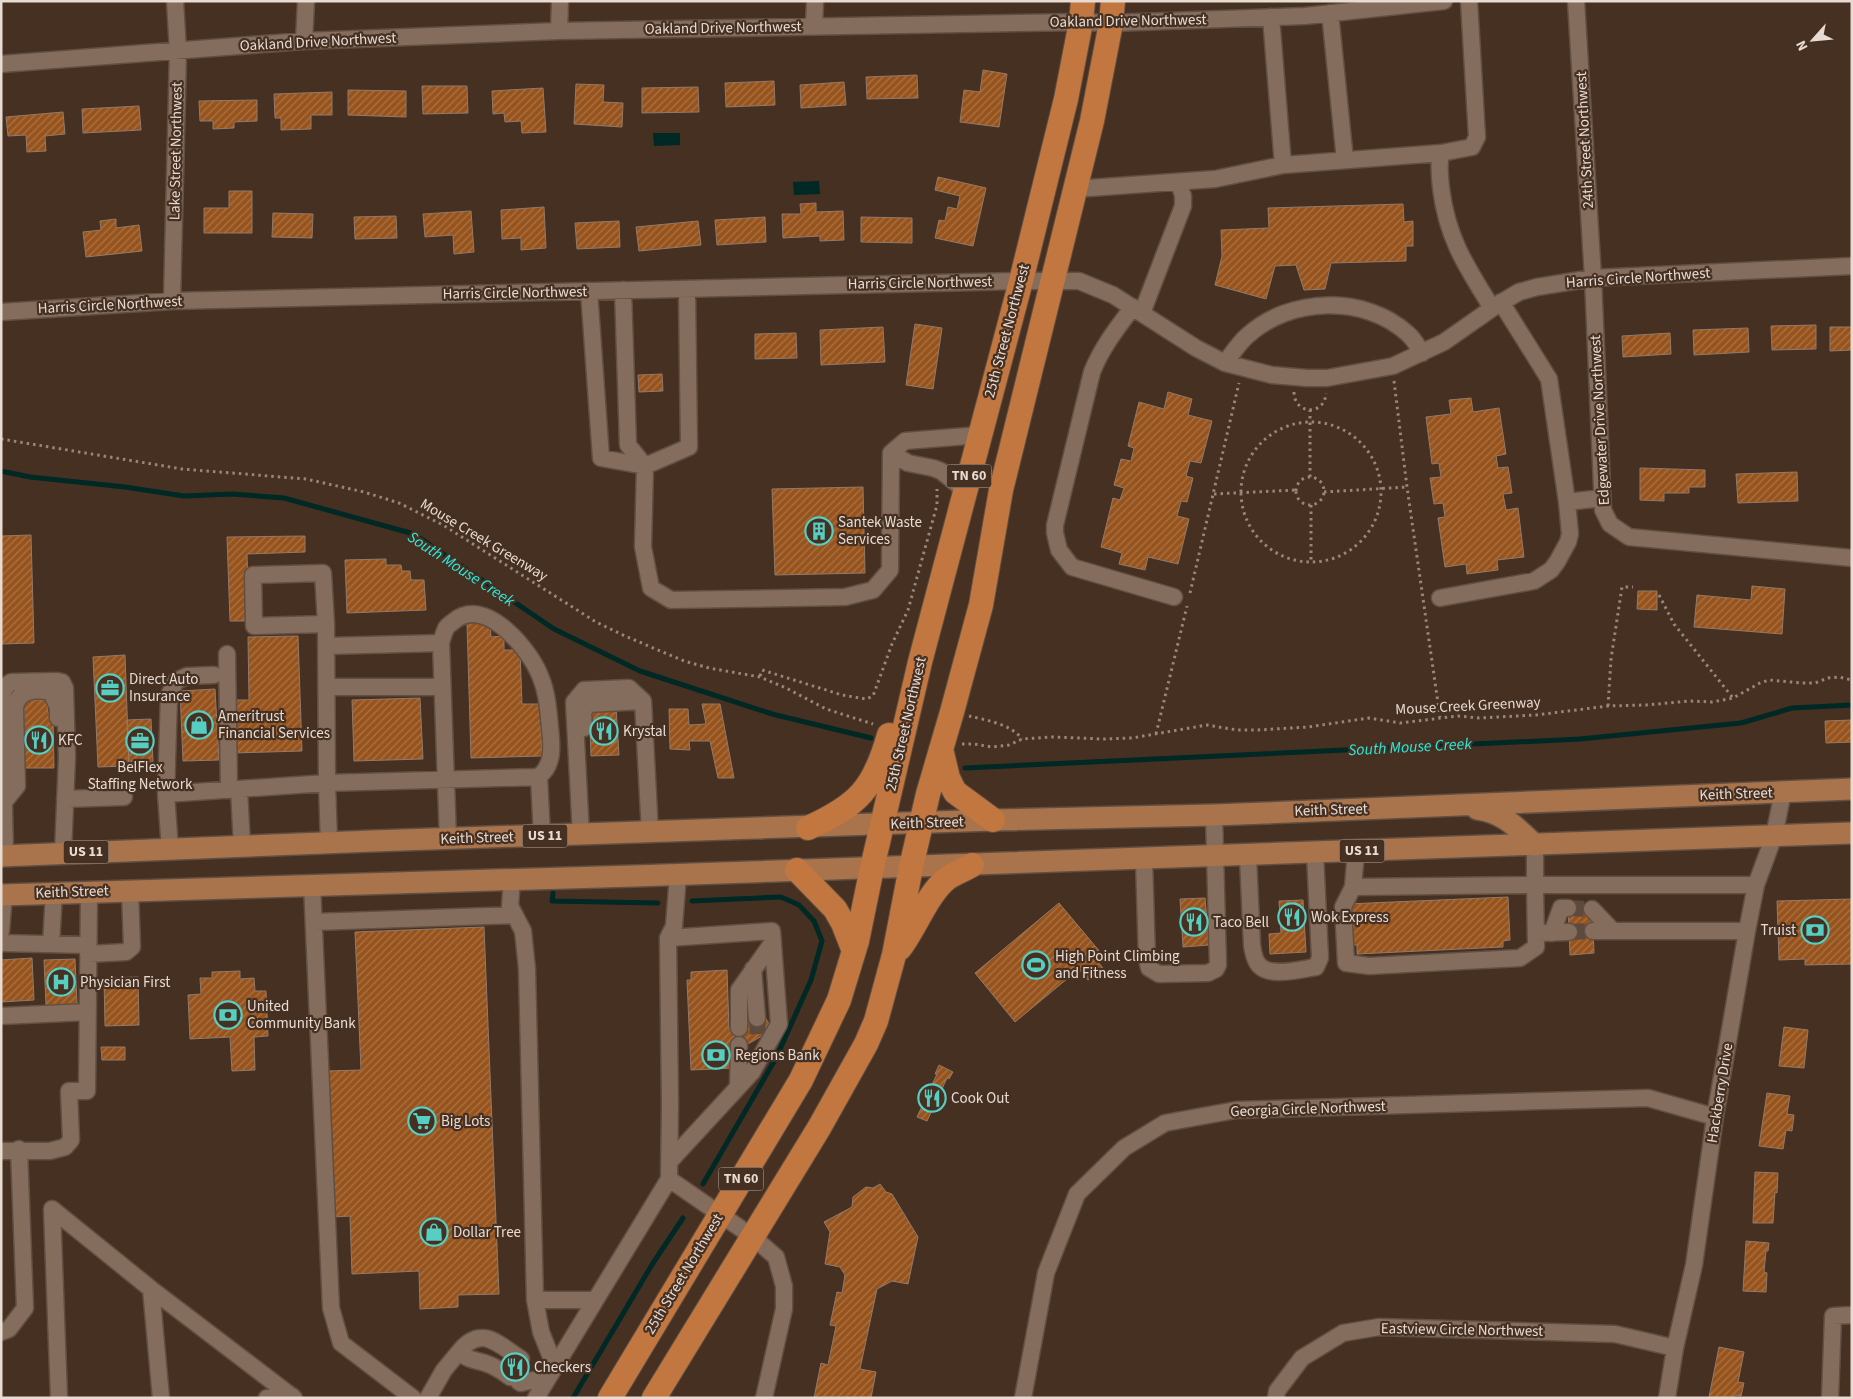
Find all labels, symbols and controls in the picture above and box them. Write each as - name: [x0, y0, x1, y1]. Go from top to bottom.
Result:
- street label: Oakland Drive Northwest: [1049, 9, 1207, 33]
- north arrow: [1788, 15, 1838, 65]
- street label: Oakland Drive Northwest: [644, 16, 802, 40]
- street label: Oakland Drive Northwest: [239, 27, 397, 57]
- text: N: [1791, 37, 1813, 54]
- street label: 24th Street Northwest: [1571, 71, 1599, 209]
- street label: Lake Street Northwest: [164, 82, 188, 220]
- street label: 25th Street Northwest: [979, 262, 1035, 400]
- street label: Harris Circle Northwest: [1565, 262, 1711, 294]
- street label: Harris Circle Northwest: [848, 271, 992, 295]
- street label: Harris Circle Northwest: [443, 281, 587, 305]
- street label: Harris Circle Northwest: [37, 291, 183, 319]
- street label: Edgewater Drive Northwest: [1585, 334, 1615, 506]
- road number: TN 60: [946, 464, 992, 488]
- street label: Mouse Creek Greenway: [416, 494, 552, 586]
- place label: Santek Waste Services: [838, 512, 922, 550]
- building icon: Santek Waste Services: [804, 516, 834, 546]
- water label: South Mouse Creek: [403, 526, 519, 612]
- street label: 25th Street Northwest: [880, 655, 932, 793]
- place label: Direct Auto Insurance: [129, 669, 198, 707]
- office icon: Direct Auto Insurance: [95, 673, 125, 703]
- street label: Mouse Creek Greenway: [1395, 692, 1541, 720]
- place label: Ameritrust Financial Services: [218, 706, 330, 744]
- shop icon: Ameritrust Financial Services: [184, 710, 214, 740]
- restaurant icon: Krystal: [589, 716, 619, 746]
- place label: Krystal: [623, 721, 667, 742]
- restaurant icon: KFC: [24, 725, 54, 755]
- office icon: BelFlex Staffing Network: [125, 726, 155, 756]
- place label: KFC: [58, 730, 83, 751]
- water label: South Mouse Creek: [1348, 733, 1473, 761]
- place label: BelFlex Staffing Network: [88, 757, 193, 795]
- street label: Keith Street: [1699, 782, 1773, 806]
- street label: Keith Street: [1294, 798, 1368, 822]
- street label: Keith Street: [890, 811, 964, 835]
- road number: US 11: [522, 824, 568, 848]
- street label: Keith Street: [440, 826, 514, 850]
- road number: US 11: [1340, 839, 1384, 862]
- road number: US 11: [64, 840, 108, 864]
- street label: Keith Street: [35, 880, 109, 904]
- restaurant icon: Wok Express: [1277, 902, 1307, 932]
- restaurant icon: Taco Bell: [1179, 907, 1209, 937]
- place label: Wok Express: [1311, 907, 1389, 928]
- place label: Taco Bell: [1213, 912, 1269, 933]
- bank icon: Truist: [1800, 915, 1830, 945]
- place label: Truist: [1761, 920, 1796, 941]
- place label: High Point Climbing and Fitness: [1055, 946, 1180, 984]
- sports icon: High Point Climbing and Fitness: [1021, 950, 1051, 980]
- hospital icon: Physician First: [46, 967, 76, 997]
- place label: Physician First: [80, 972, 170, 993]
- place label: United Community Bank: [247, 996, 356, 1034]
- bank icon: United Community Bank: [213, 1000, 243, 1030]
- bank icon: Regions Bank: [701, 1040, 731, 1070]
- street label: Hackberry Drive: [1702, 1042, 1738, 1144]
- place label: Regions Bank: [735, 1045, 820, 1066]
- restaurant icon: Cook Out: [917, 1083, 947, 1113]
- place label: Cook Out: [951, 1088, 1009, 1109]
- street label: Georgia Circle Northwest: [1230, 1096, 1386, 1122]
- supermarket icon: Big Lots: [407, 1106, 437, 1136]
- place label: Big Lots: [441, 1111, 490, 1132]
- road number: TN 60: [718, 1168, 764, 1190]
- street label: 25th Street Northwest: [640, 1210, 728, 1338]
- shop icon: Dollar Tree: [419, 1217, 449, 1247]
- place label: Dollar Tree: [453, 1222, 521, 1243]
- street label: Eastview Circle Northwest: [1381, 1318, 1543, 1342]
- restaurant icon: Checkers: [500, 1352, 530, 1382]
- place label: Checkers: [534, 1357, 591, 1378]

